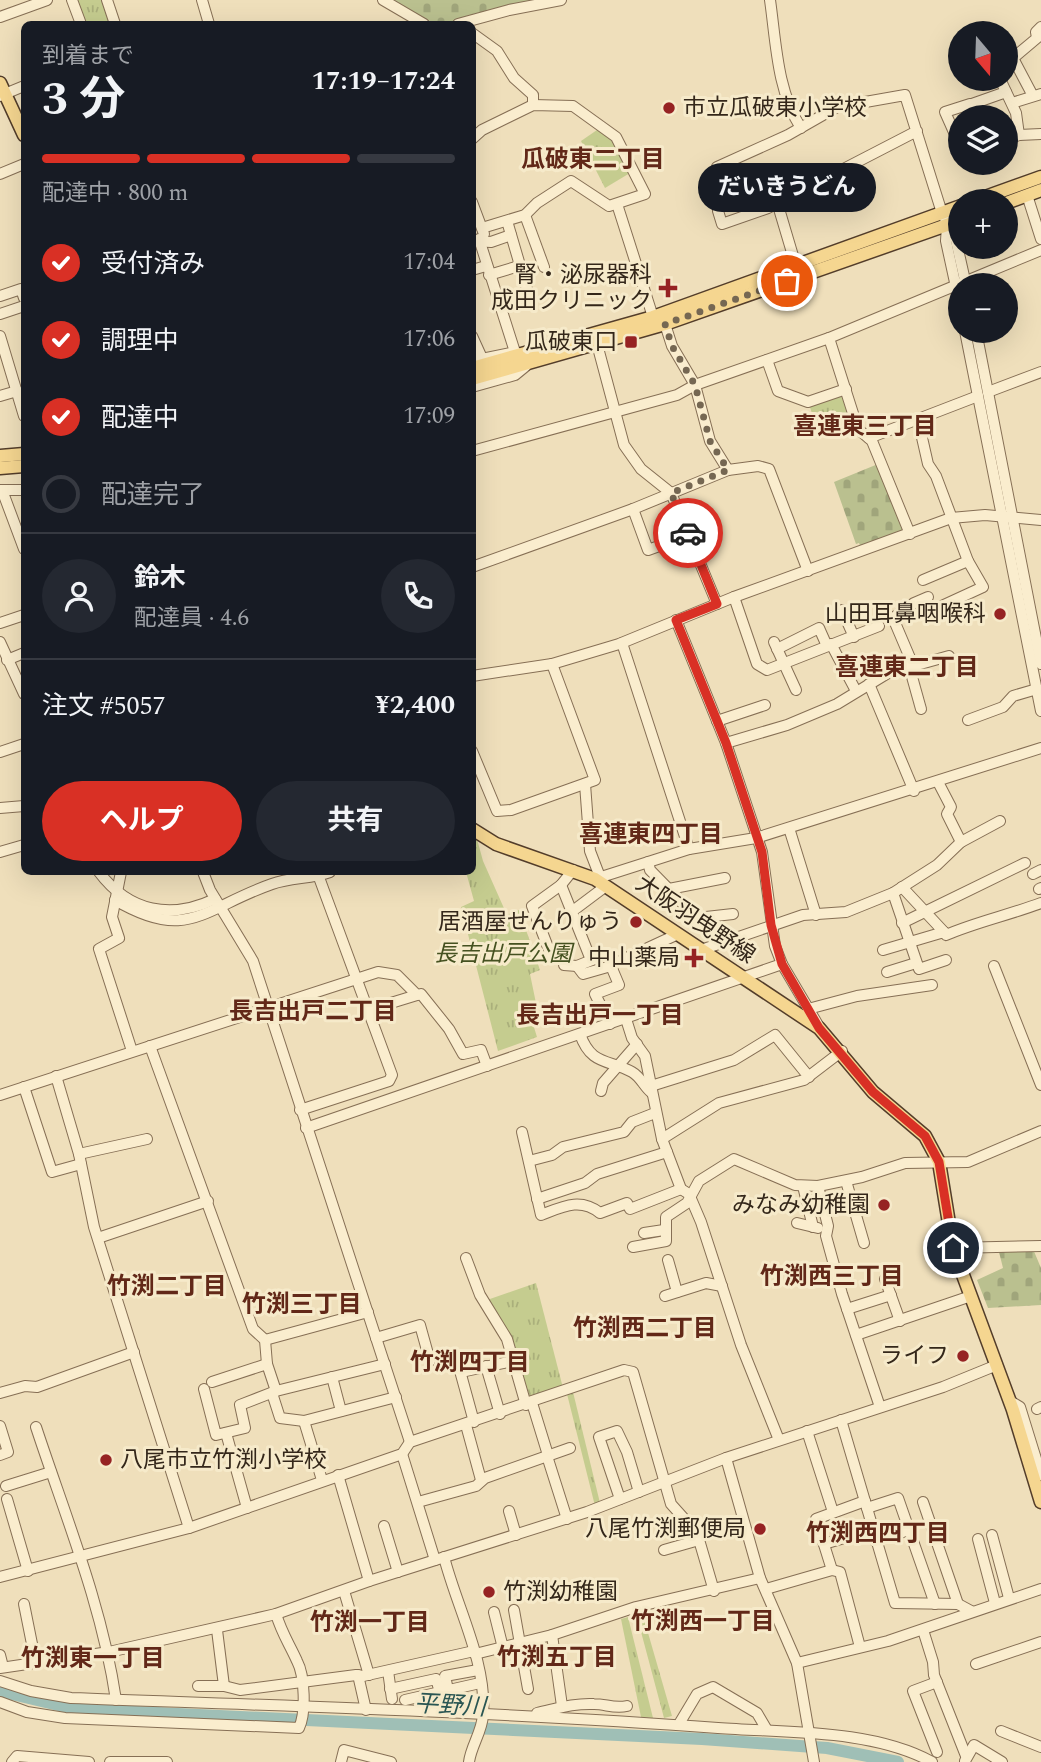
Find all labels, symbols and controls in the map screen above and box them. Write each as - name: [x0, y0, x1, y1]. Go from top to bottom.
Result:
- north arrow: [948, 21, 1018, 91]
- map controls: [948, 21, 1018, 343]
- text: 到着まで: [42, 39, 134, 74]
- text: 17:19–17:24: [311, 61, 455, 101]
- text: 3 分: [42, 65, 125, 135]
- place label: 市立瓜破東小学校: [683, 91, 867, 126]
- marker: 市立瓜破東小学校: [661, 100, 677, 116]
- button: layers: [948, 105, 1018, 175]
- district label: 瓜破東二丁目: [521, 142, 665, 178]
- callout: だいきうどん: [698, 162, 876, 211]
- text: だいきうどん: [718, 170, 856, 205]
- text: 配達中 · 800 m: [42, 176, 188, 211]
- button: +: [948, 189, 1018, 259]
- icon: check: [42, 244, 80, 282]
- text: 受付済み: [101, 244, 205, 284]
- text: 17:04: [403, 245, 455, 280]
- pin: [757, 251, 817, 311]
- place label: 腎・泌尿器科 成田クリニック: [491, 258, 652, 319]
- icon: bag: [768, 262, 806, 300]
- button: −: [948, 273, 1018, 343]
- marker: 腎・泌尿器科 成田クリニック: [658, 278, 678, 298]
- icon: check: [42, 321, 80, 359]
- text: 調理中: [101, 321, 179, 361]
- text: 17:06: [403, 322, 455, 357]
- place label: 瓜破東口: [525, 325, 617, 360]
- marker: 瓜破東口: [623, 334, 639, 350]
- icon: check: [42, 398, 80, 436]
- text: 配達中: [101, 398, 179, 438]
- text: 17:09: [403, 399, 455, 434]
- district label: 喜連東三丁目: [793, 409, 937, 445]
- text: 配達完了: [101, 475, 205, 515]
- courier: [653, 498, 723, 568]
- icon: car: [669, 514, 707, 552]
- text: 鈴木: [134, 558, 186, 598]
- button: person: [42, 559, 116, 633]
- button: phone: [381, 559, 455, 633]
- place label: 山田耳鼻咽喉科: [825, 597, 986, 632]
- text: 配達員 · 4.6: [134, 601, 249, 636]
- marker: 山田耳鼻咽喉科: [992, 606, 1008, 622]
- district label: 喜連東二丁目: [835, 650, 979, 686]
- text: ¥2,400: [375, 685, 455, 725]
- text: 注文 #5057: [42, 686, 166, 726]
- button: ヘルプ: [42, 781, 242, 861]
- button: 共有: [256, 781, 455, 861]
- district label: 喜連東四丁目: [579, 817, 723, 853]
- street label: 大阪羽曳野線: [628, 867, 762, 973]
- place label: 居酒屋せんりゅう: [438, 905, 622, 940]
- marker: 居酒屋せんりゅう: [628, 914, 644, 930]
- park label: 長吉出戸公園: [434, 937, 575, 972]
- place label: 中山薬局: [588, 941, 680, 976]
- marker: 中山薬局: [686, 950, 702, 966]
- district label: 長吉出戸二丁目: [229, 994, 397, 1030]
- district label: 長吉出戸一丁目: [516, 998, 684, 1034]
- place label: みなみ幼稚園: [732, 1188, 870, 1223]
- marker: みなみ幼稚園: [876, 1197, 892, 1213]
- pin: [923, 1218, 983, 1278]
- icon: home: [934, 1229, 972, 1267]
- district label: 竹渕西三丁目: [760, 1259, 904, 1295]
- district label: 竹渕二丁目: [107, 1269, 227, 1305]
- district label: 竹渕三丁目: [242, 1287, 362, 1323]
- district label: 竹渕西二丁目: [573, 1311, 717, 1347]
- place label: ライフ: [880, 1339, 949, 1374]
- district label: 竹渕四丁目: [410, 1345, 530, 1381]
- marker: ライフ: [955, 1348, 971, 1364]
- place label: 八尾市立竹渕小学校: [120, 1443, 327, 1478]
- marker: 八尾市立竹渕小学校: [98, 1452, 114, 1468]
- place label: 八尾竹渕郵便局: [585, 1512, 746, 1547]
- district label: 竹渕西四丁目: [806, 1516, 950, 1552]
- marker: 八尾竹渕郵便局: [752, 1521, 768, 1537]
- place label: 竹渕幼稚園: [503, 1575, 618, 1610]
- marker: 竹渕幼稚園: [481, 1584, 497, 1600]
- district label: 竹渕西一丁目: [631, 1604, 775, 1640]
- district label: 竹渕一丁目: [310, 1605, 430, 1641]
- district label: 竹渕五丁目: [497, 1640, 617, 1676]
- district label: 竹渕東一丁目: [21, 1641, 165, 1677]
- water label: 平野川: [413, 1686, 490, 1726]

